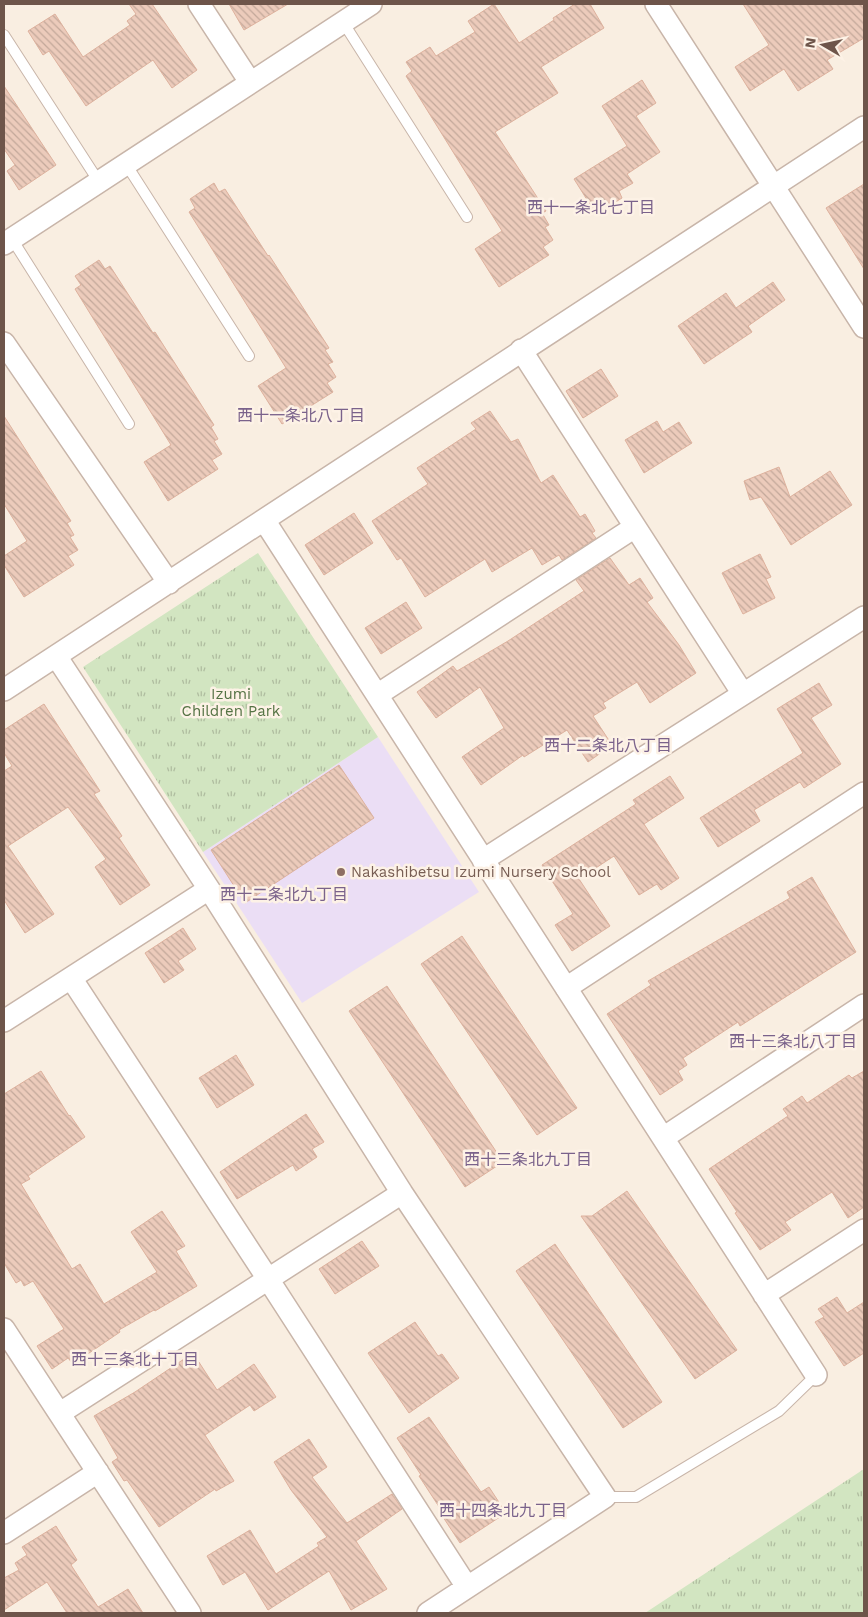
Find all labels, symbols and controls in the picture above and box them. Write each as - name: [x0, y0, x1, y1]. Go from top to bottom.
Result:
- north arrow: [798, 20, 848, 70]
- text: N: [801, 37, 819, 49]
- district label: 西十一条北七丁目: [527, 198, 655, 217]
- district label: 西十一条北八丁目: [237, 406, 365, 425]
- park label: Izumi Children Park: [182, 685, 281, 720]
- district label: 西十二条北八丁目: [544, 736, 672, 755]
- place label: Nakashibetsu Izumi Nursery School: [351, 863, 611, 881]
- marker: Nakashibetsu Izumi Nursery School: [335, 866, 347, 878]
- district label: 西十二条北九丁目: [220, 885, 348, 904]
- district label: 西十三条北八丁目: [729, 1032, 857, 1051]
- district label: 西十三条北九丁目: [464, 1150, 592, 1169]
- district label: 西十三条北十丁目: [71, 1350, 199, 1369]
- district label: 西十四条北九丁目: [439, 1501, 567, 1520]

